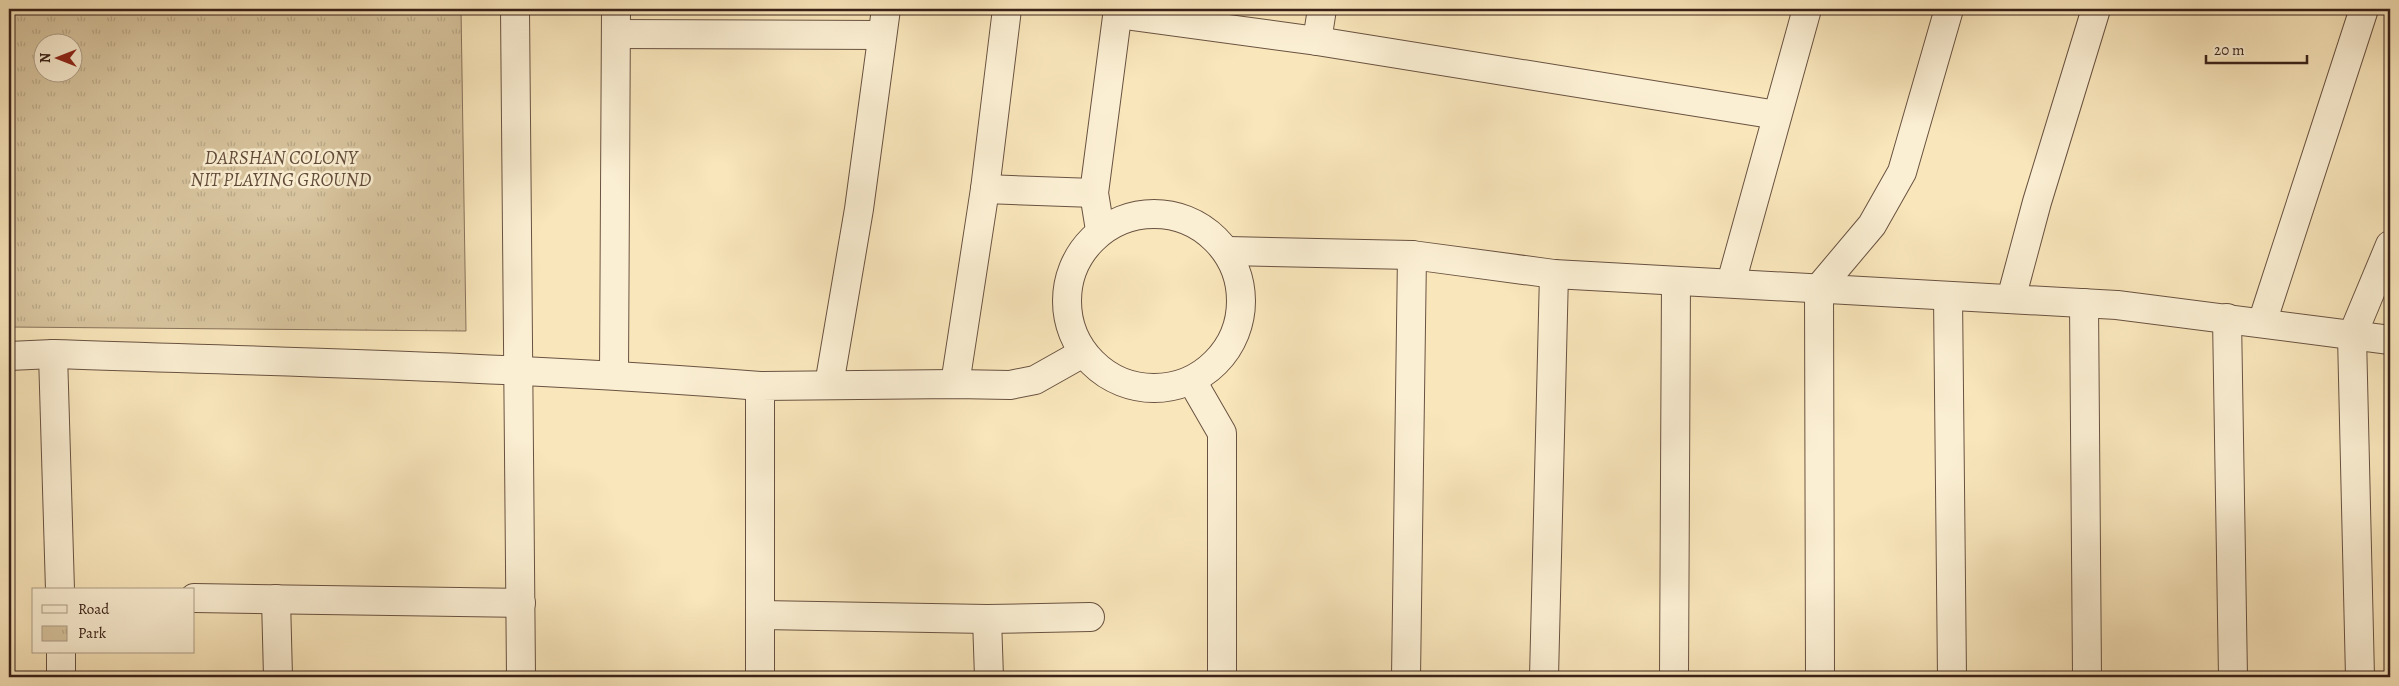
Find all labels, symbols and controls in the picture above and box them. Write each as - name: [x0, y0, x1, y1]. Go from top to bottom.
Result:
- north arrow: [32, 32, 82, 82]
- scale bar: [2206, 32, 2308, 64]
- text: 20 m: [2214, 40, 2245, 60]
- text: N: [36, 53, 55, 63]
- park label: DARSHAN COLONY NIT PLAYING GROUND: [191, 145, 372, 193]
- legend: [32, 588, 195, 654]
- text: Road: [78, 599, 110, 619]
- text: Park: [78, 623, 107, 643]

